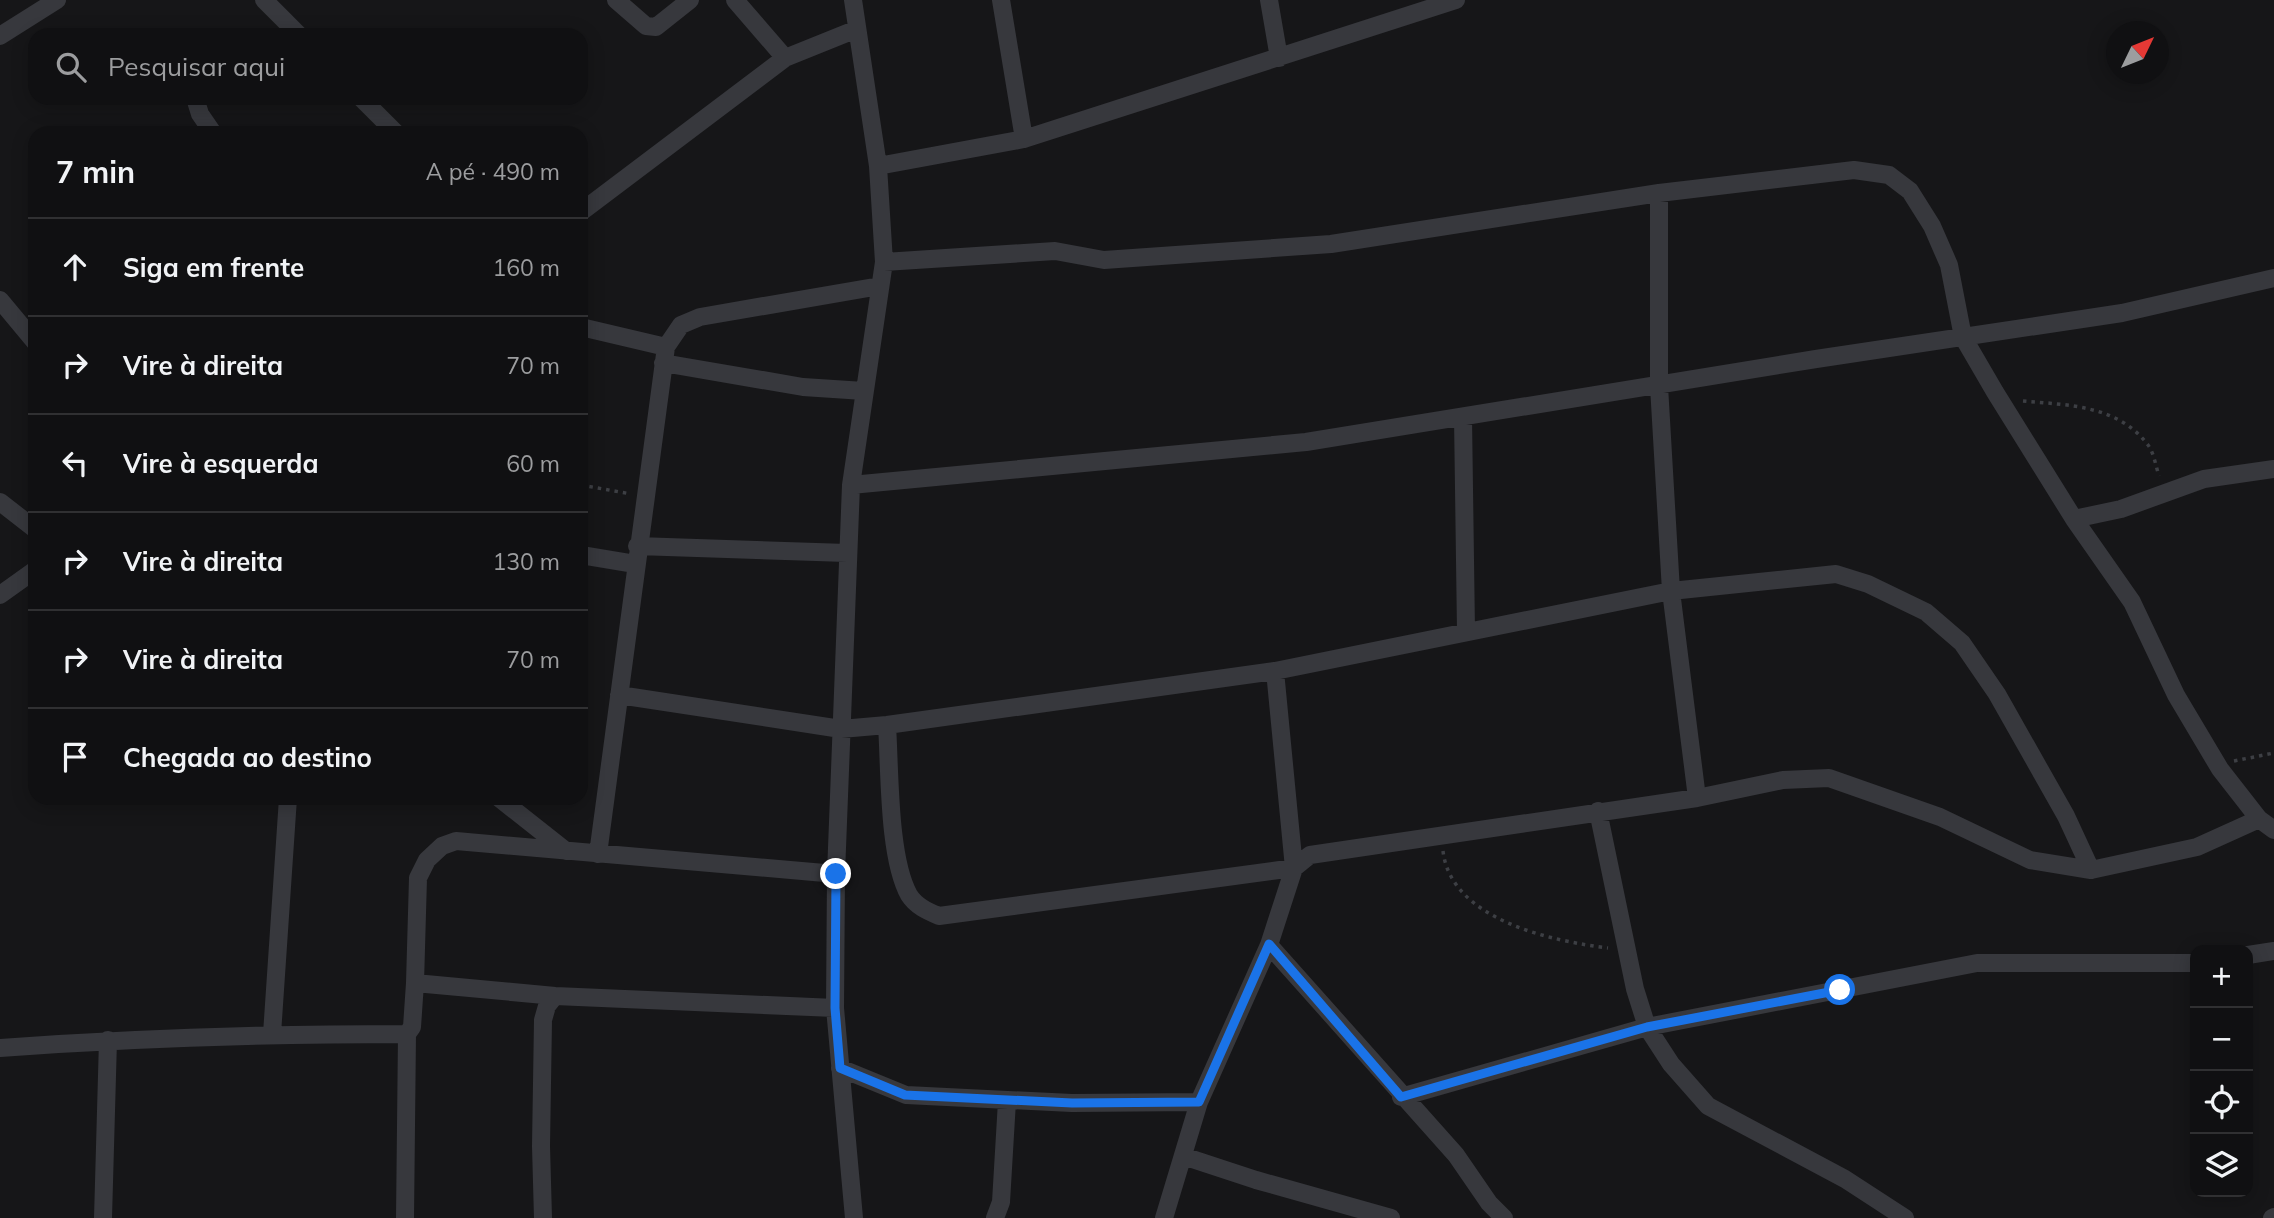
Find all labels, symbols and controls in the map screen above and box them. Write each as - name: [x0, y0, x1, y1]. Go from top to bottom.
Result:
- north arrow: [2106, 21, 2169, 84]
- search box: [28, 28, 588, 105]
- icon: search: [52, 48, 90, 86]
- text: Pesquisar aqui: [108, 50, 285, 83]
- text: 7 min: [56, 153, 135, 191]
- text: A pé · 490 m: [426, 157, 560, 186]
- icon: ahead: [56, 248, 94, 286]
- text: Siga em frente: [123, 251, 304, 284]
- text: 160 m: [492, 253, 560, 282]
- icon: right: [56, 346, 94, 384]
- text: Vire à direita: [123, 349, 283, 382]
- text: 70 m: [506, 351, 560, 380]
- icon: left: [56, 444, 94, 482]
- text: Vire à esquerda: [123, 447, 319, 480]
- text: 60 m: [506, 449, 560, 478]
- icon: right: [56, 542, 94, 580]
- text: Vire à direita: [123, 545, 283, 578]
- text: 130 m: [492, 547, 560, 576]
- icon: right: [56, 640, 94, 678]
- text: Vire à direita: [123, 643, 283, 676]
- text: 70 m: [506, 645, 560, 674]
- icon: arrive: [56, 738, 94, 776]
- text: Chegada ao destino: [123, 741, 372, 774]
- route end: [820, 858, 851, 889]
- map controls: [2190, 945, 2253, 1197]
- button: +: [2190, 945, 2253, 1008]
- route start: [1824, 974, 1855, 1005]
- button: −: [2190, 1008, 2253, 1071]
- button: locate: [2190, 1071, 2253, 1134]
- button: layers: [2190, 1134, 2253, 1197]

